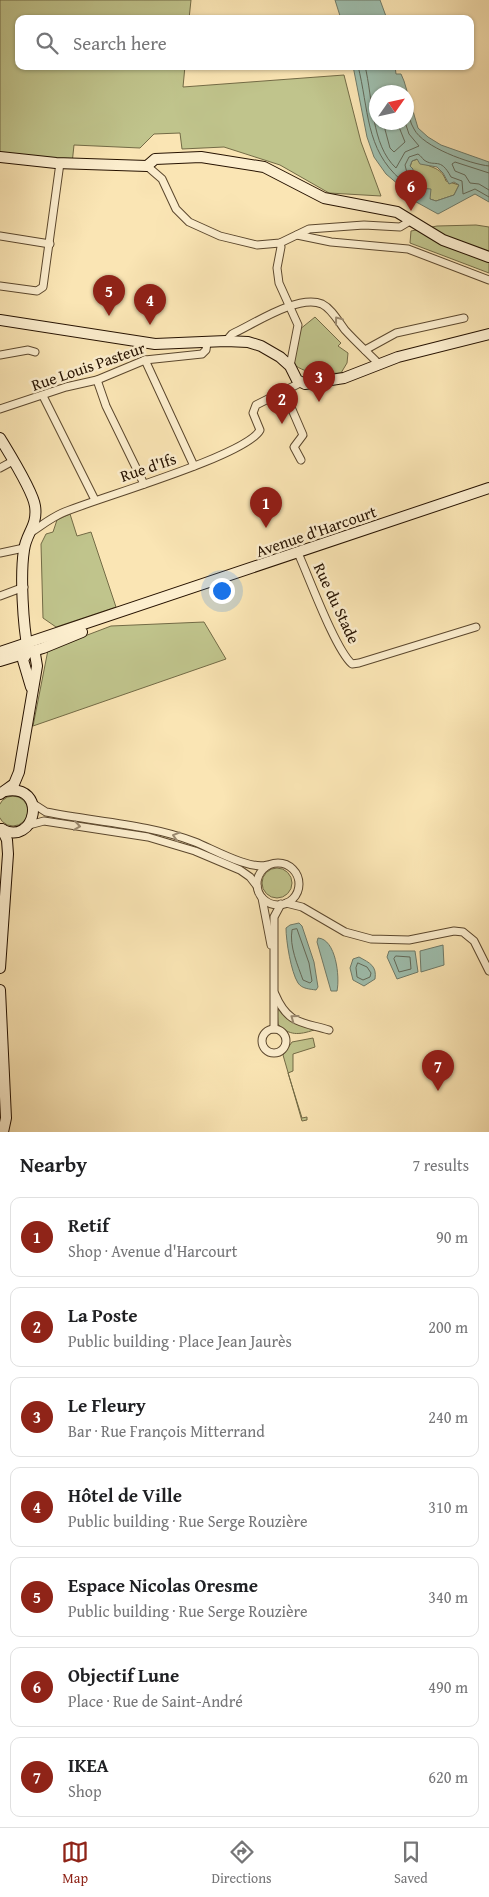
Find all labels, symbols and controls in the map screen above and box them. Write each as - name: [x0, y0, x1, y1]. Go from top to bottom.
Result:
- search box: [15, 15, 474, 70]
- icon: search: [33, 29, 61, 57]
- text: Search here: [73, 29, 167, 57]
- north arrow: [369, 85, 414, 130]
- pin: 6: [395, 170, 427, 211]
- pin: 5: [93, 275, 125, 316]
- pin: 4: [134, 284, 166, 325]
- one-way arrow: [335, 316, 344, 326]
- street label: Rue Louis Pasteur: [28, 335, 148, 397]
- pin: 3: [303, 361, 335, 402]
- pin: 2: [266, 383, 298, 424]
- street label: Rue d'Ifs: [117, 446, 179, 488]
- pin: 1: [250, 487, 282, 528]
- street label: Avenue d'Harcourt: [253, 499, 380, 563]
- street label: Rue du Stade: [308, 559, 366, 647]
- your location: [209, 578, 235, 604]
- one-way arrow: [72, 821, 81, 831]
- one-way arrow: [173, 831, 181, 841]
- one-way arrow: [291, 1015, 300, 1023]
- pin: 7: [422, 1050, 454, 1091]
- text: Nearby: [20, 1149, 87, 1180]
- text: 7 results: [412, 1153, 469, 1177]
- text: Retif: [68, 1211, 109, 1239]
- text: 1: [33, 1225, 41, 1249]
- text: 90 m: [436, 1225, 468, 1249]
- text: Shop · Avenue d'Harcourt: [68, 1239, 237, 1263]
- text: La Poste: [68, 1301, 138, 1329]
- text: 2: [33, 1315, 41, 1339]
- text: 200 m: [428, 1315, 468, 1339]
- text: Public building · Place Jean Jaurès: [68, 1329, 292, 1353]
- text: Le Fleury: [68, 1391, 146, 1419]
- text: 3: [33, 1405, 41, 1429]
- text: 240 m: [428, 1405, 468, 1429]
- text: Bar · Rue François Mitterrand: [68, 1419, 265, 1443]
- text: Hôtel de Ville: [68, 1481, 182, 1509]
- text: 4: [33, 1495, 41, 1519]
- text: 310 m: [428, 1495, 468, 1519]
- text: Public building · Rue Serge Rouzière: [68, 1509, 307, 1533]
- text: Espace Nicolas Oresme: [68, 1571, 258, 1599]
- text: 5: [33, 1585, 41, 1609]
- text: 340 m: [428, 1585, 468, 1609]
- text: Public building · Rue Serge Rouzière: [68, 1599, 307, 1623]
- text: Objectif Lune: [68, 1661, 179, 1689]
- text: 6: [33, 1675, 41, 1699]
- text: 490 m: [428, 1675, 468, 1699]
- text: Place · Rue de Saint-André: [68, 1689, 243, 1713]
- text: IKEA: [68, 1751, 109, 1779]
- text: 7: [33, 1765, 41, 1789]
- text: 620 m: [428, 1765, 468, 1789]
- text: Shop: [68, 1779, 102, 1803]
- tab: Map: [61, 1838, 89, 1888]
- tab: Directions: [211, 1838, 272, 1888]
- tab: Saved: [394, 1838, 428, 1888]

